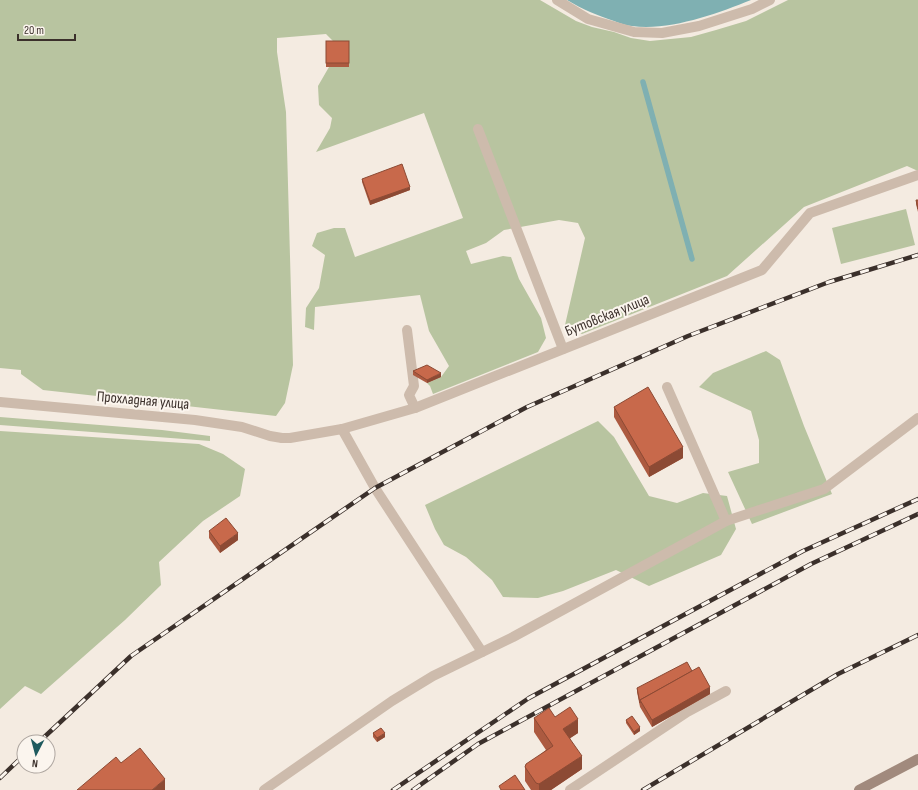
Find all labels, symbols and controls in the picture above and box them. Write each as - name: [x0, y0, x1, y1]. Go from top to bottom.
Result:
- scale bar: [18, 16, 75, 42]
- text: 20 m: [24, 23, 44, 38]
- street label: Бутовская улица: [562, 290, 652, 341]
- street label: Прохладная улица: [96, 387, 190, 414]
- north arrow: [16, 734, 56, 774]
- text: N: [31, 757, 39, 770]

